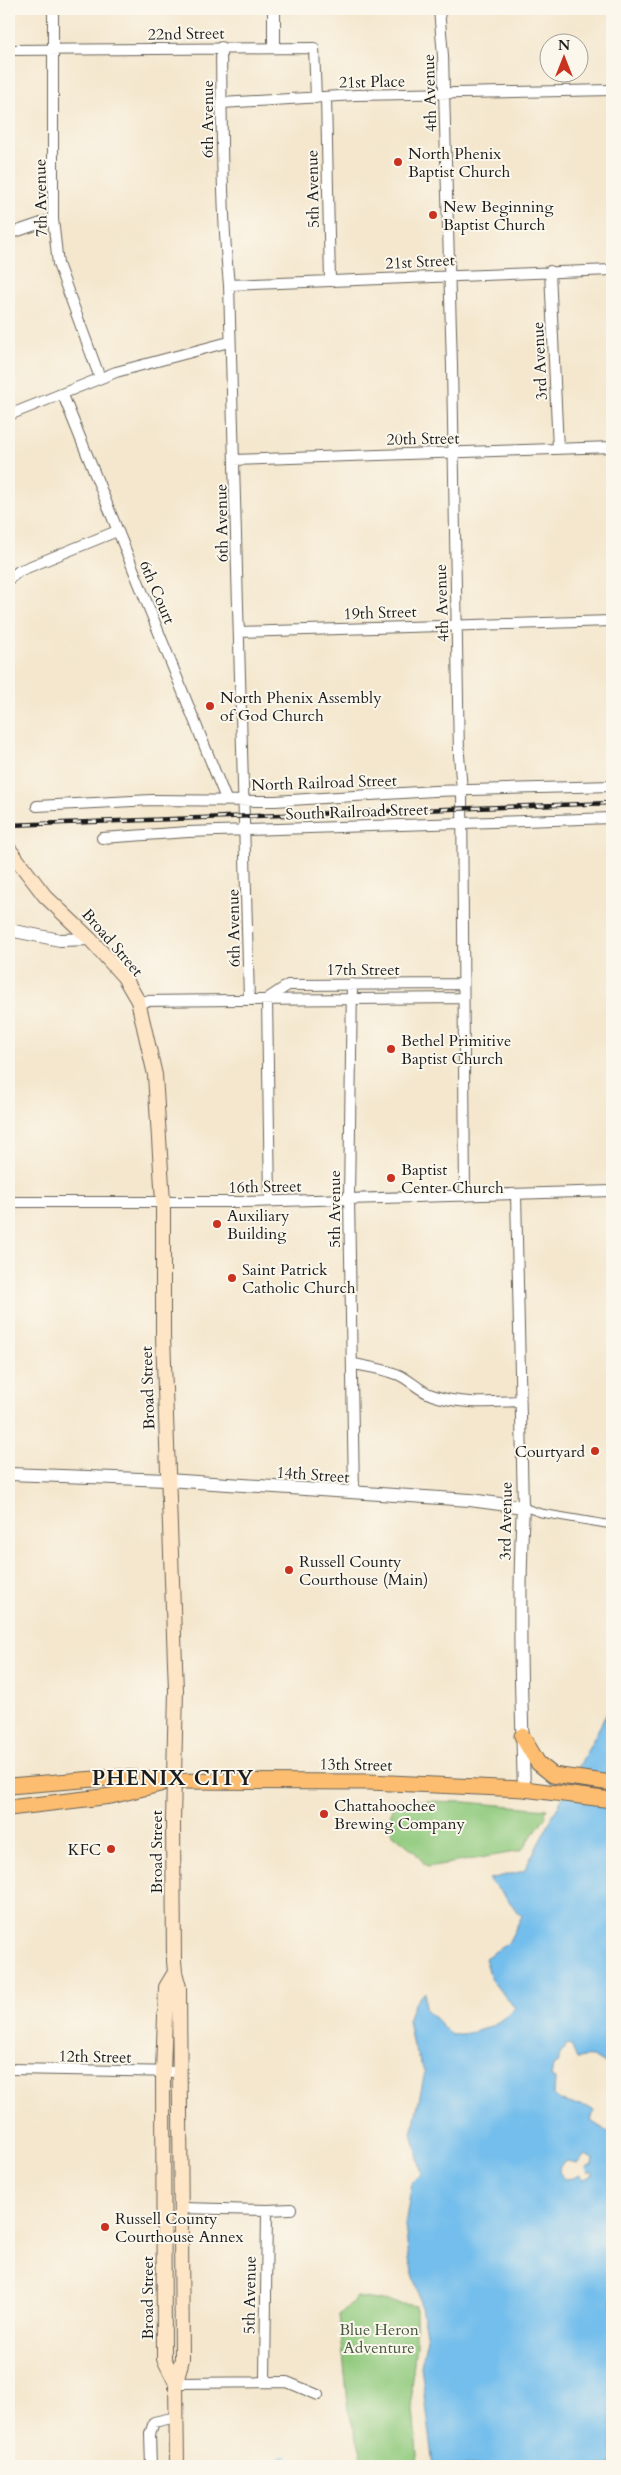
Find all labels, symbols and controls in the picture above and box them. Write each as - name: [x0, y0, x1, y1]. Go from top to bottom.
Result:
- street label: 22nd Street: [147, 22, 225, 46]
- north arrow: [538, 32, 588, 82]
- text: N: [558, 36, 570, 55]
- street label: 4th Avenue: [418, 53, 442, 132]
- street label: 21st Place: [339, 70, 405, 94]
- street label: 6th Avenue: [197, 80, 219, 158]
- place label: North Phenix Baptist Church: [408, 143, 510, 183]
- street label: 5th Avenue: [301, 150, 325, 228]
- marker: North Phenix Baptist Church: [392, 156, 404, 168]
- street label: 7th Avenue: [29, 159, 53, 237]
- place label: New Beginning Baptist Church: [443, 196, 553, 236]
- marker: New Beginning Baptist Church: [427, 209, 439, 221]
- street label: 21st Street: [385, 249, 455, 275]
- street label: 3rd Avenue: [527, 321, 553, 401]
- street label: 20th Street: [386, 427, 460, 451]
- street label: 6th Avenue: [210, 484, 234, 562]
- street label: 6th Court: [134, 557, 180, 627]
- street label: 4th Avenue: [430, 563, 454, 642]
- street label: 19th Street: [343, 601, 417, 625]
- place label: North Phenix Assembly of God Church: [220, 687, 382, 727]
- marker: North Phenix Assembly of God Church: [204, 700, 216, 712]
- street label: North Railroad Street: [251, 769, 397, 797]
- street label: South Railroad Street: [285, 799, 429, 825]
- street label: 6th Avenue: [222, 889, 246, 967]
- street label: Broad Street: [77, 904, 148, 981]
- street label: 17th Street: [326, 959, 400, 981]
- place label: Bethel Primitive Baptist Church: [401, 1030, 511, 1070]
- marker: Bethel Primitive Baptist Church: [385, 1043, 397, 1055]
- place label: Baptist Center Church: [401, 1159, 504, 1199]
- street label: 5th Avenue: [324, 1170, 346, 1248]
- marker: Baptist Center Church: [385, 1172, 397, 1184]
- street label: 16th Street: [228, 1175, 302, 1199]
- place label: Auxiliary Building: [227, 1205, 290, 1245]
- marker: Auxiliary Building: [211, 1218, 223, 1230]
- place label: Saint Patrick Catholic Church: [242, 1259, 356, 1299]
- marker: Saint Patrick Catholic Church: [226, 1272, 238, 1284]
- street label: Broad Street: [136, 1346, 160, 1430]
- place label: Courtyard: [515, 1441, 585, 1463]
- marker: Courtyard: [589, 1445, 601, 1457]
- street label: 14th Street: [276, 1461, 350, 1489]
- street label: 3rd Avenue: [494, 1481, 518, 1561]
- place label: Russell County Courthouse (Main): [299, 1551, 428, 1591]
- marker: Russell County Courthouse (Main): [283, 1564, 295, 1576]
- street label: 13th Street: [319, 1753, 393, 1777]
- district label: PHENIX CITY: [92, 1764, 254, 1793]
- place label: Chattahoochee Brewing Company: [334, 1795, 466, 1835]
- marker: Chattahoochee Brewing Company: [318, 1808, 330, 1820]
- street label: Broad Street: [146, 1810, 168, 1894]
- place label: KFC: [68, 1839, 101, 1861]
- marker: KFC: [105, 1843, 117, 1855]
- street label: 12th Street: [58, 2045, 132, 2069]
- place label: Russell County Courthouse Annex: [115, 2208, 244, 2248]
- marker: Russell County Courthouse Annex: [99, 2221, 111, 2233]
- street label: Broad Street: [137, 2256, 159, 2340]
- street label: 5th Avenue: [238, 2256, 262, 2334]
- park label: Blue Heron Adventure: [339, 2319, 419, 2359]

